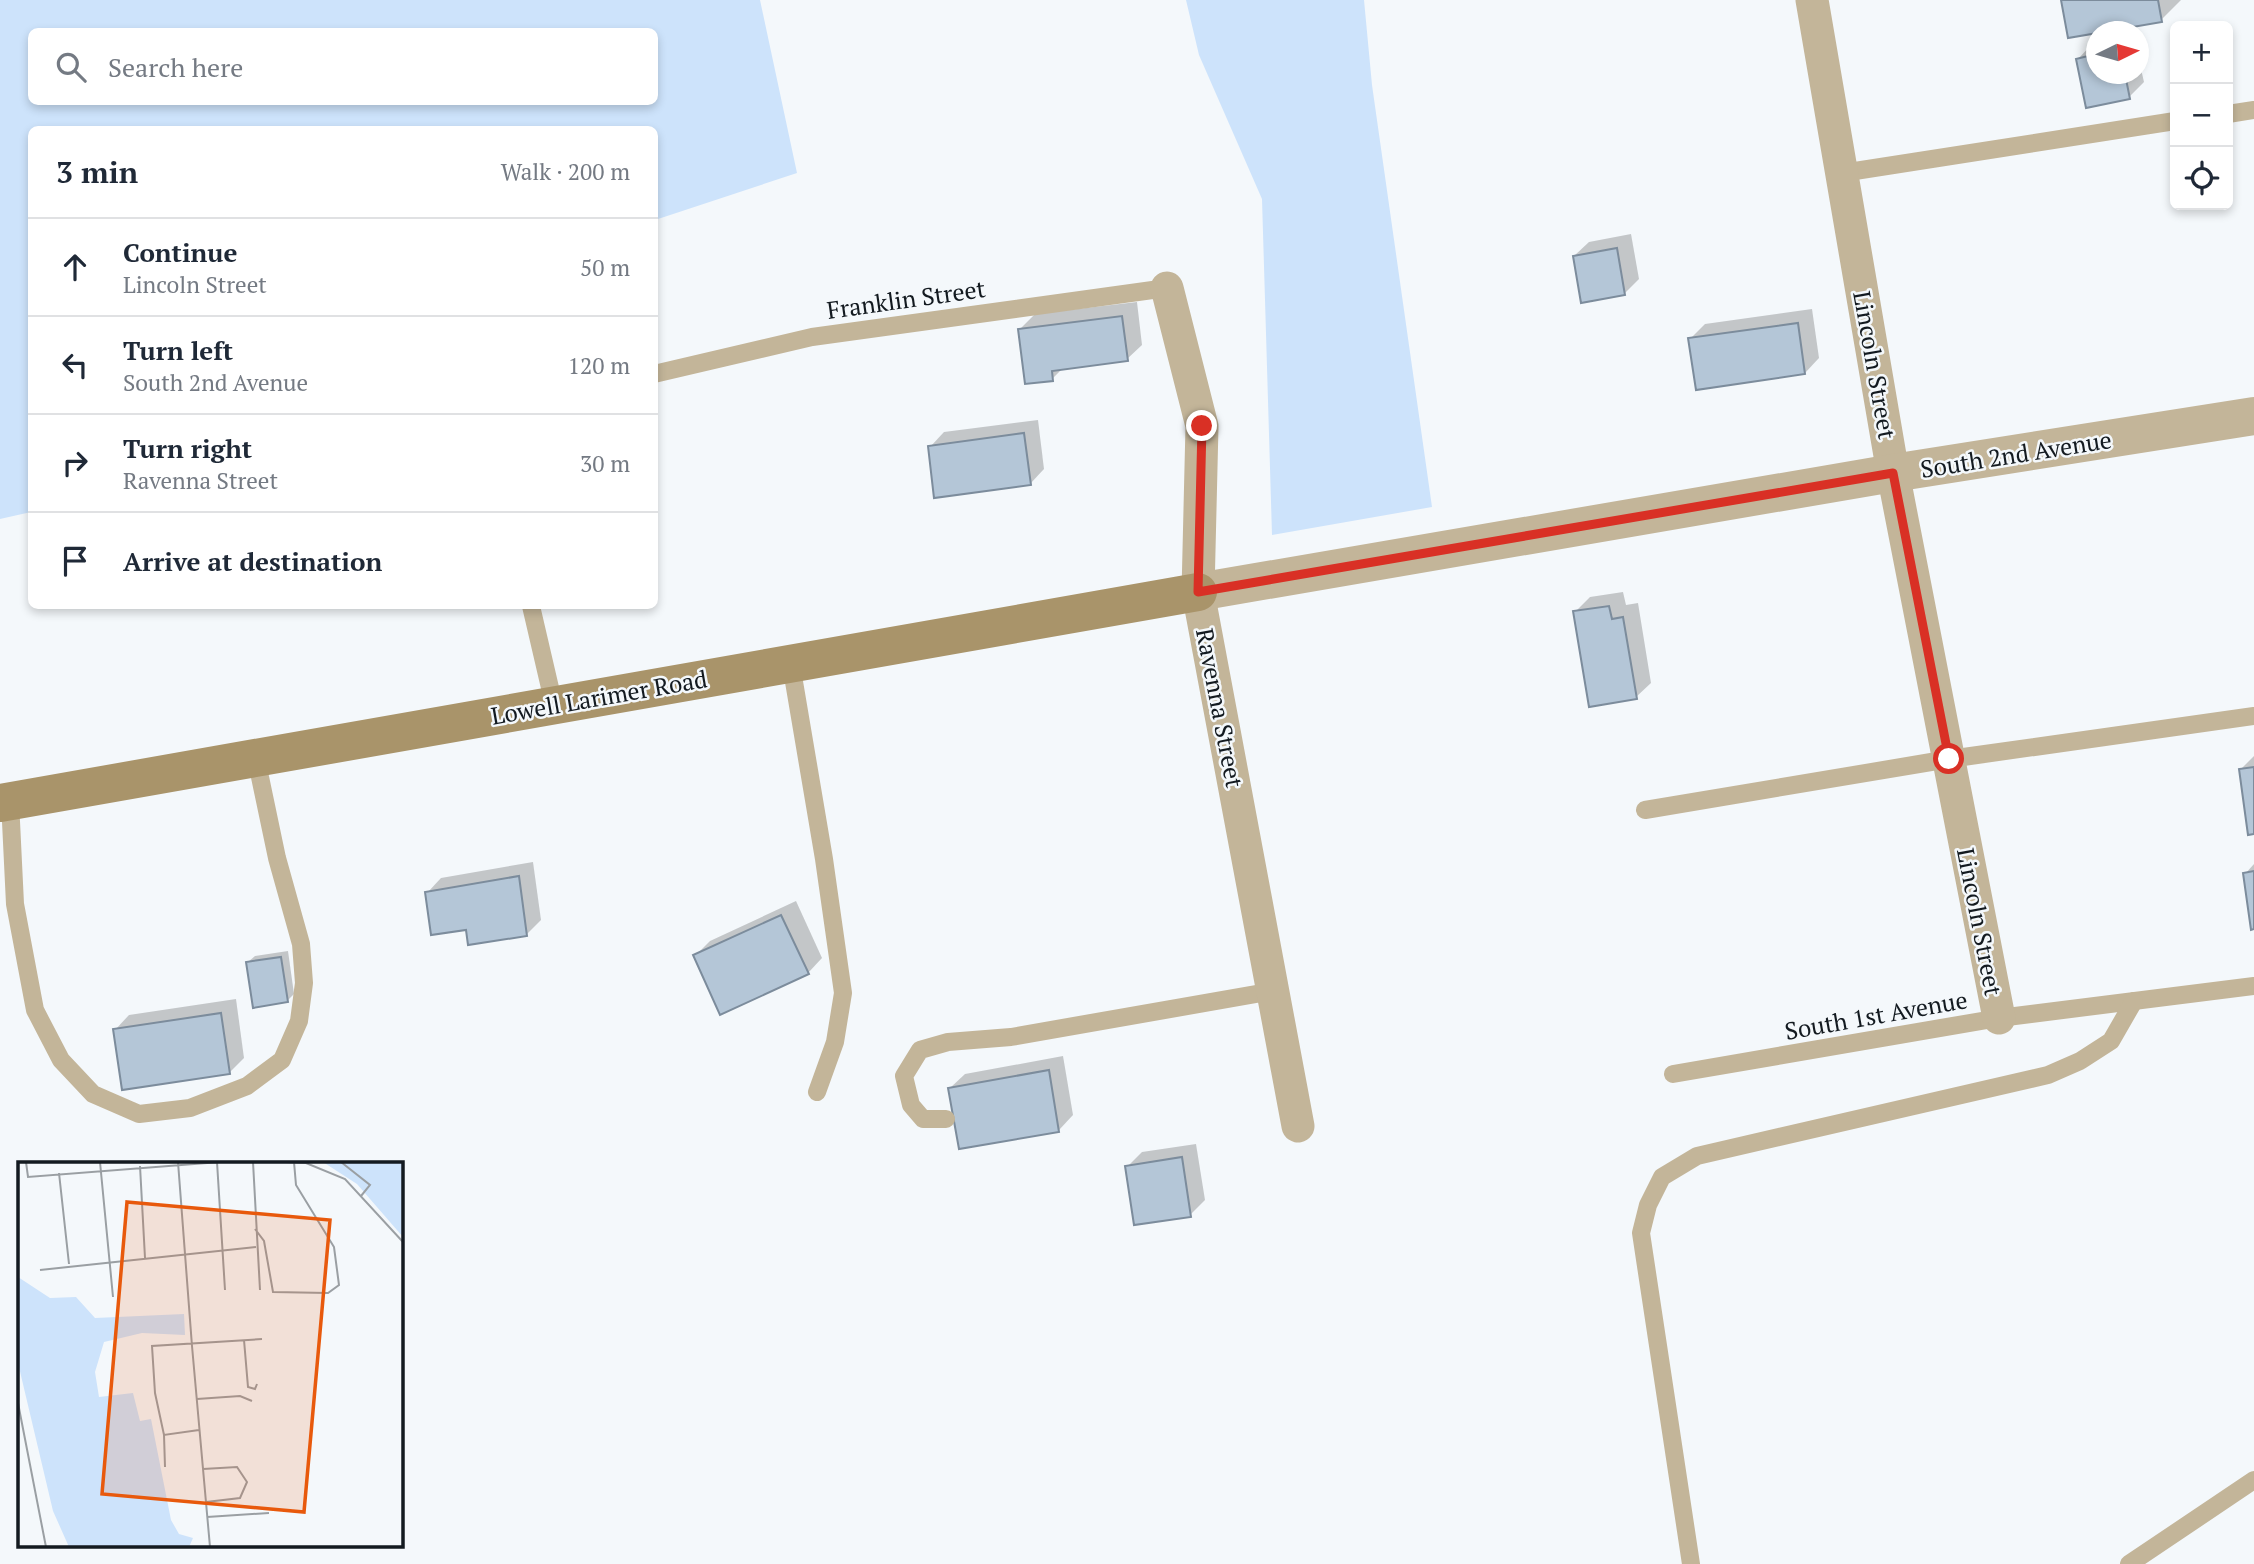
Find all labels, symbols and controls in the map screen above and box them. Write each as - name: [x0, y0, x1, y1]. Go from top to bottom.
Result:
- north arrow: [2086, 21, 2149, 84]
- map controls: [2170, 21, 2233, 210]
- button: +: [2170, 21, 2233, 84]
- search box: [28, 28, 658, 105]
- icon: search: [52, 48, 90, 86]
- text: Search here: [108, 50, 243, 84]
- button: −: [2170, 84, 2233, 147]
- button: locate: [2170, 147, 2233, 210]
- text: 3 min: [56, 152, 138, 192]
- text: Walk · 200 m: [501, 156, 630, 187]
- text: Continue: [123, 235, 237, 269]
- icon: ahead: [56, 248, 94, 286]
- text: 50 m: [580, 252, 630, 283]
- text: Lincoln Street: [123, 269, 267, 300]
- street label: Franklin Street: [825, 272, 987, 326]
- street label: Lincoln Street: [1846, 288, 1904, 442]
- text: Turn left: [123, 333, 233, 367]
- icon: left: [56, 346, 94, 384]
- text: 120 m: [568, 350, 630, 381]
- text: South 2nd Avenue: [123, 367, 308, 398]
- route end: [1186, 410, 1217, 441]
- street label: South 2nd Avenue: [1918, 423, 2114, 485]
- text: Turn right: [123, 431, 252, 465]
- icon: right: [56, 444, 94, 482]
- text: 30 m: [580, 448, 630, 479]
- text: Ravenna Street: [123, 465, 278, 496]
- icon: arrive: [56, 542, 94, 580]
- text: Arrive at destination: [123, 544, 382, 578]
- street label: Ravenna Street: [1189, 626, 1251, 791]
- street label: Lowell Larimer Road: [488, 662, 710, 732]
- route start: [1933, 743, 1964, 774]
- street label: Lincoln Street: [1950, 845, 2010, 999]
- street label: South 1st Avenue: [1782, 983, 1970, 1047]
- inset map: [18, 1162, 402, 1546]

